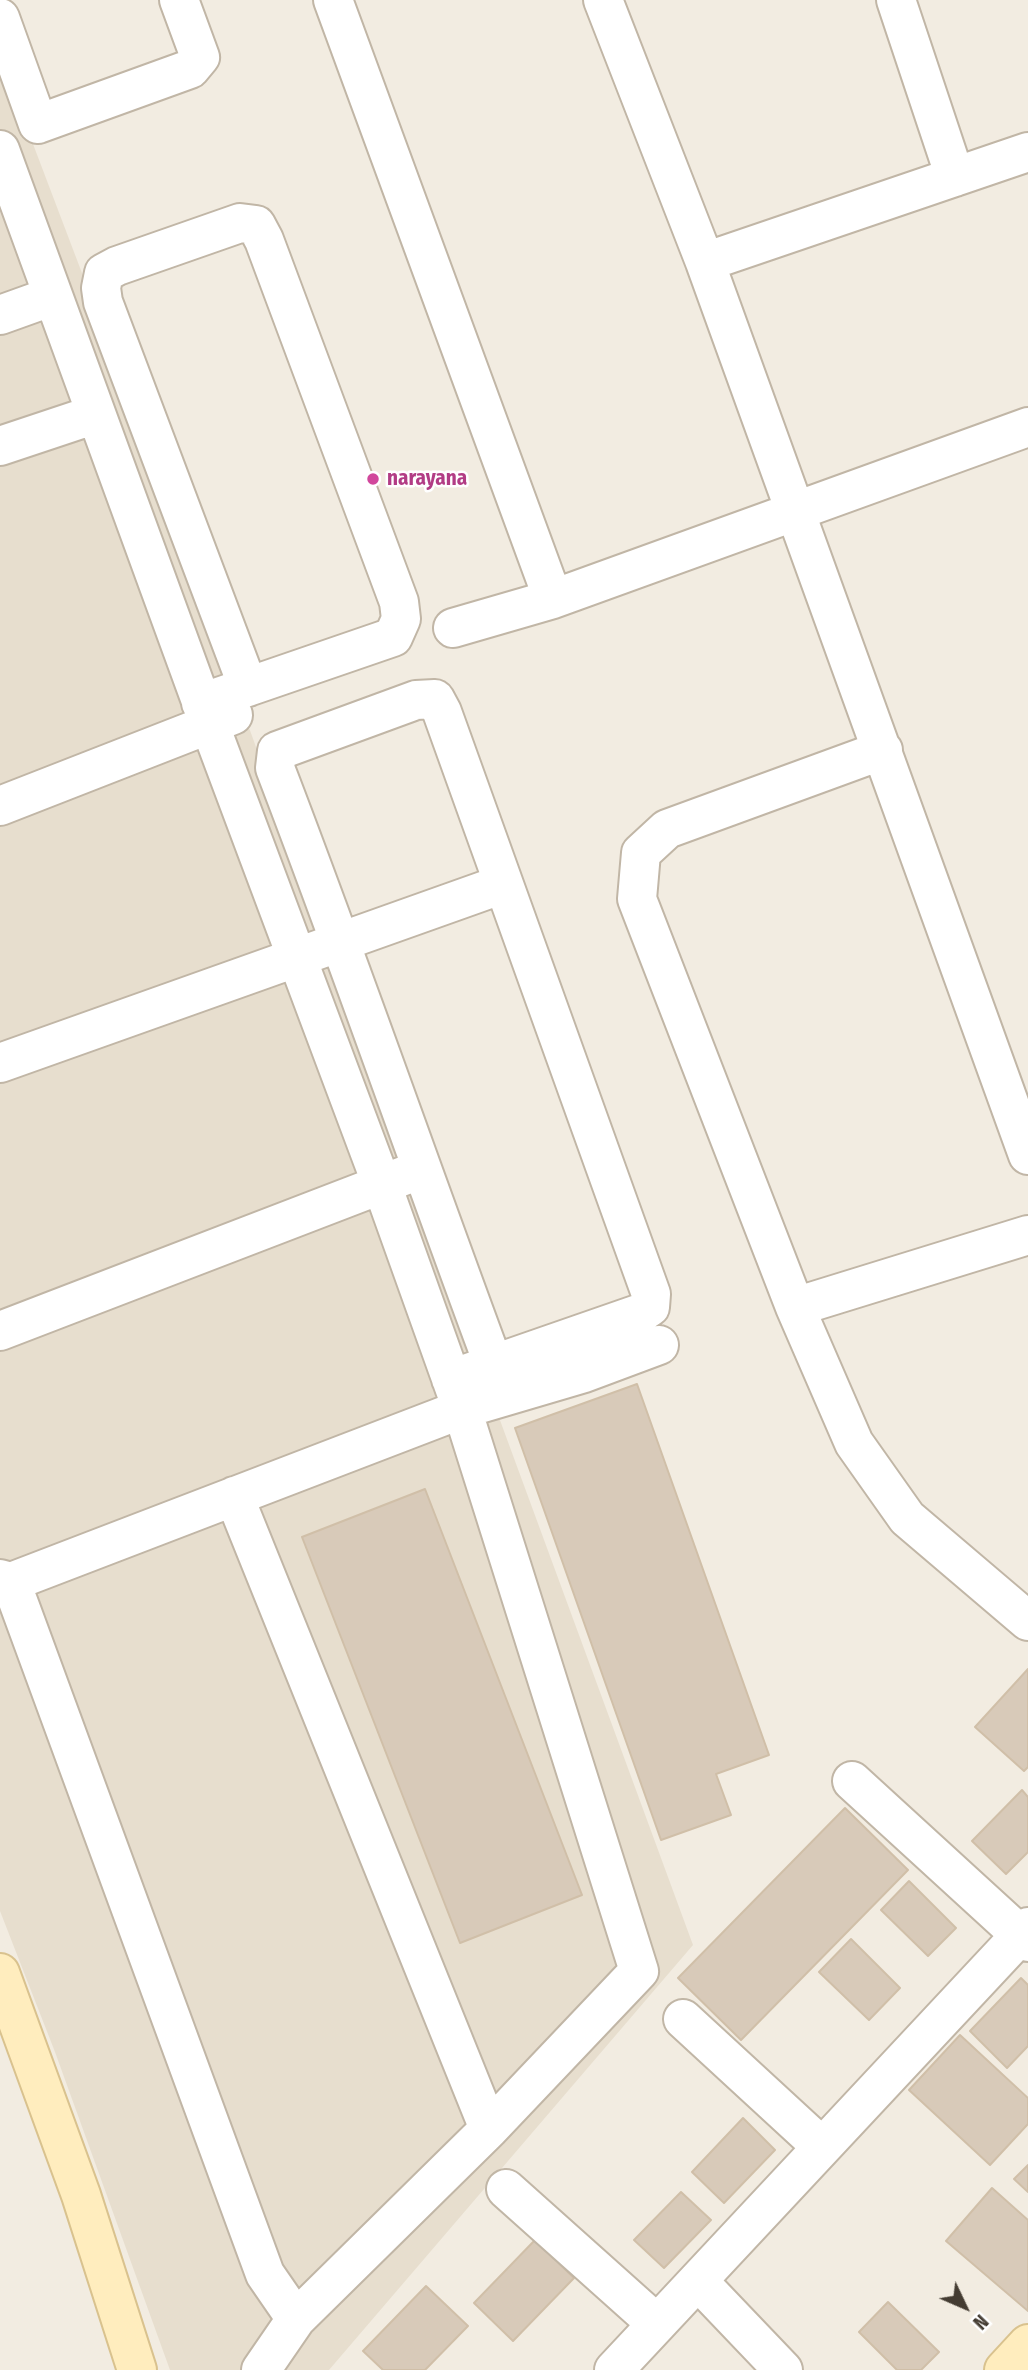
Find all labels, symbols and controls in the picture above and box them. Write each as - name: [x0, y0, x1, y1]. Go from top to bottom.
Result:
- place label: narayana: [387, 466, 467, 492]
- marker: narayana: [365, 471, 381, 487]
- north arrow: [930, 2272, 1000, 2342]
- text: N: [968, 2310, 993, 2334]

